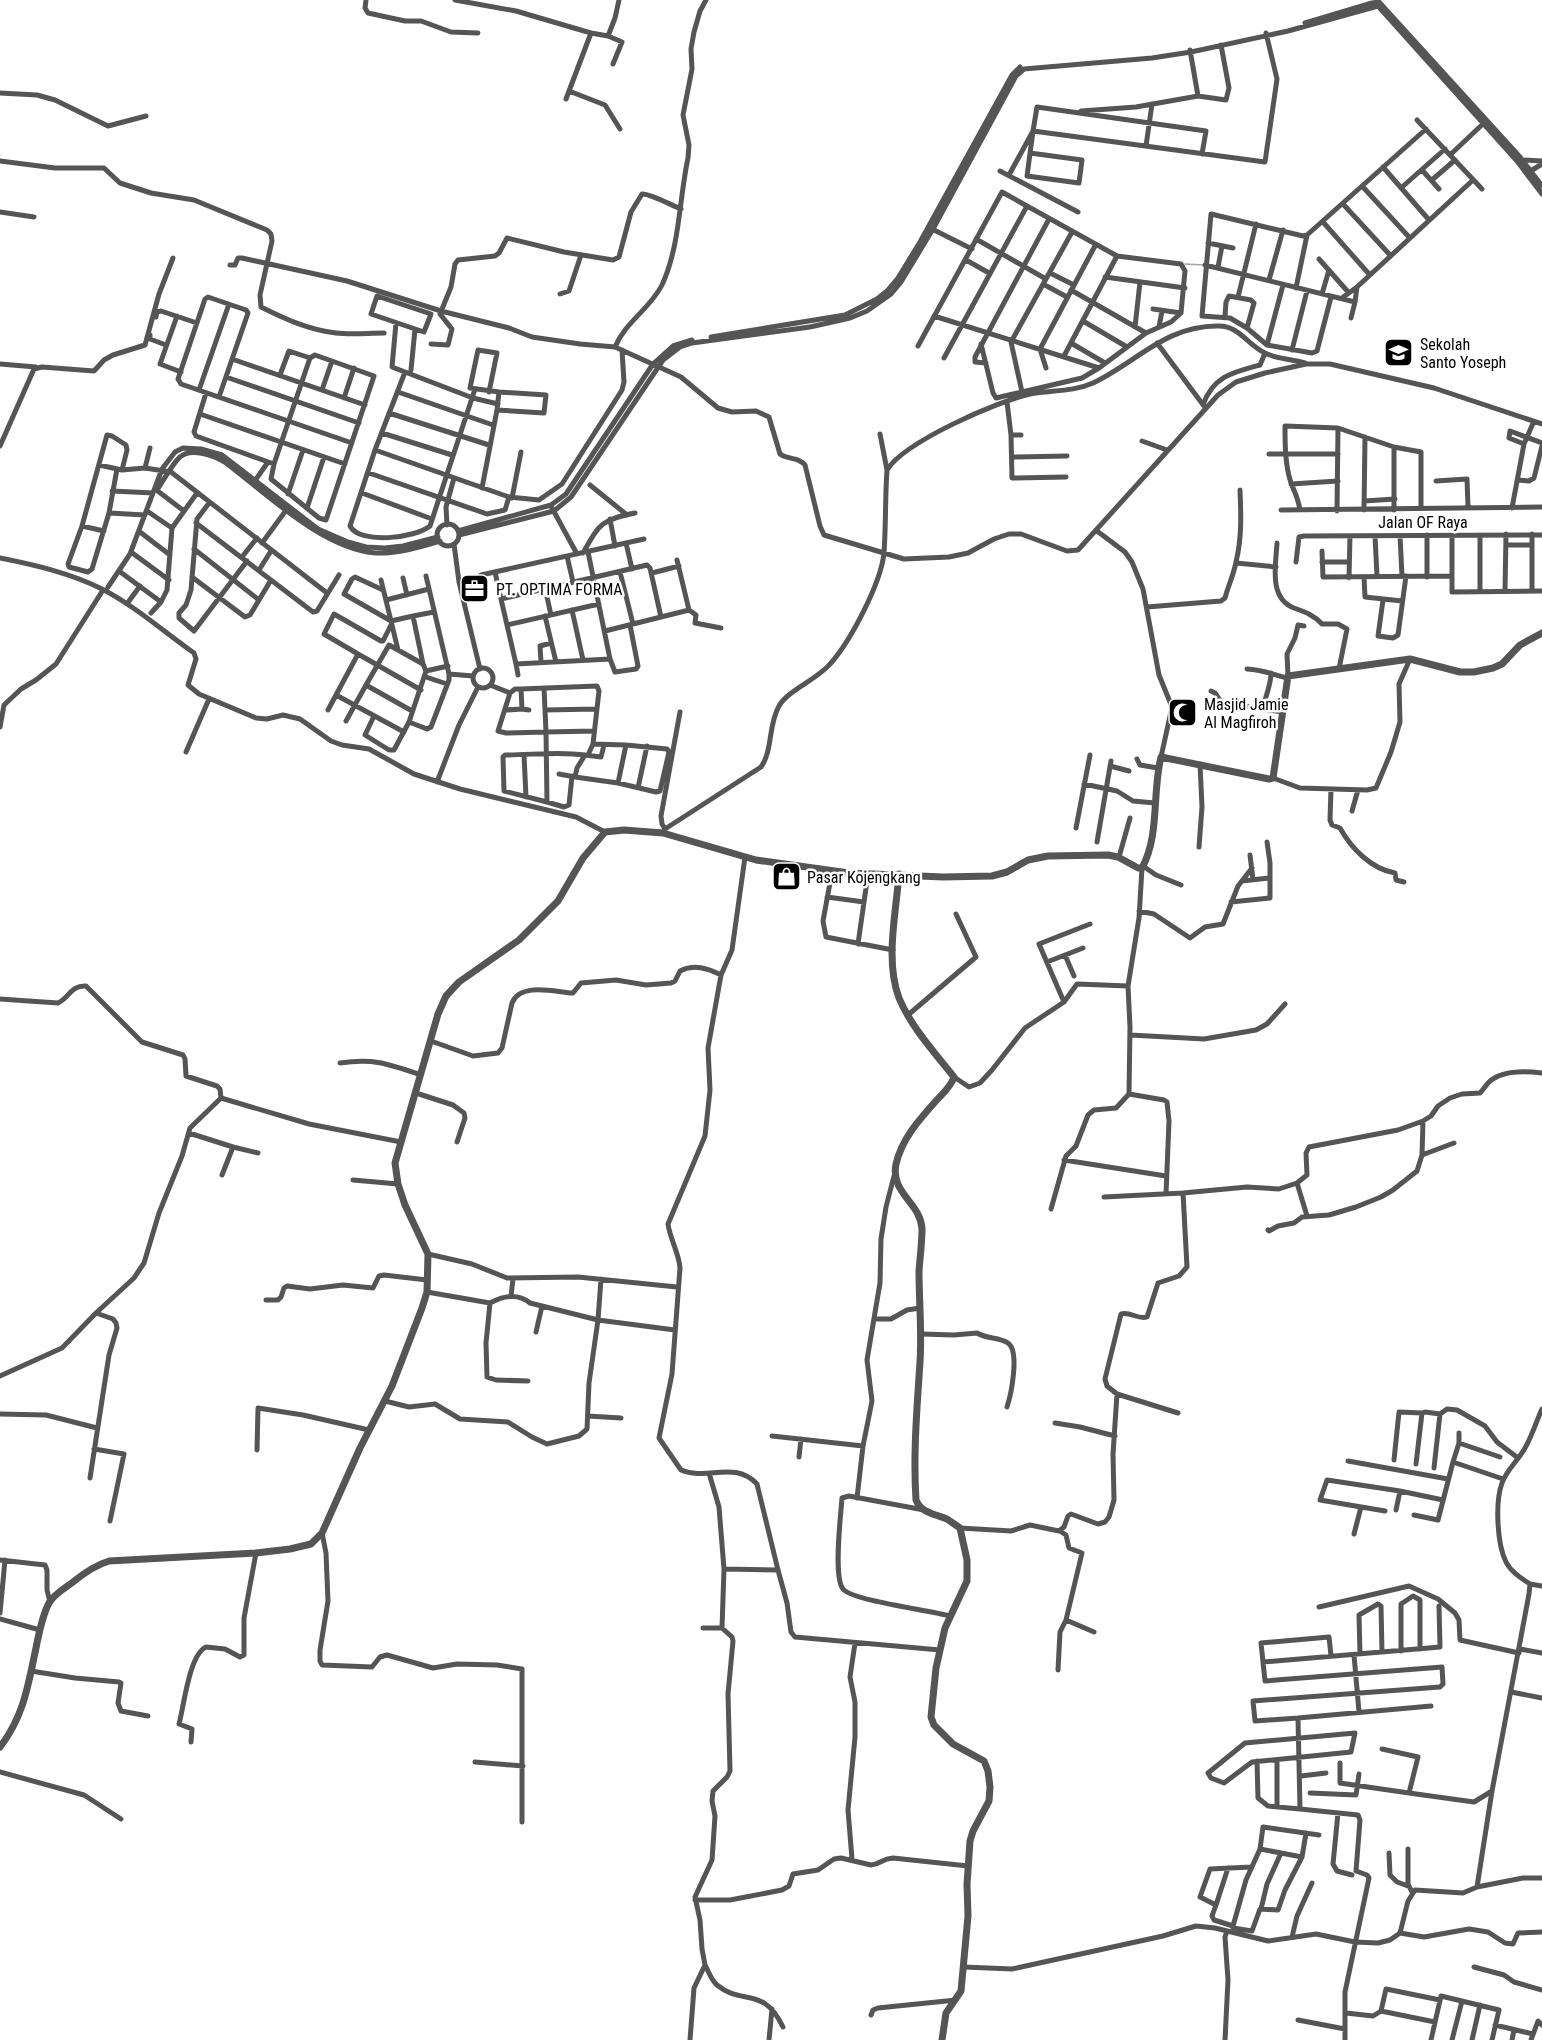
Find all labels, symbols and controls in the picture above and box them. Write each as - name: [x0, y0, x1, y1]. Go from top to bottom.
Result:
- place label: Sekolah Santo Yoseph: [1420, 335, 1506, 372]
- school or university icon: Sekolah Santo Yoseph: [1383, 337, 1415, 369]
- street label: Jalan OF Raya: [1378, 513, 1468, 532]
- office icon: PT. OPTIMA FORMA: [459, 573, 491, 605]
- place label: PT. OPTIMA FORMA: [496, 580, 623, 599]
- place label: Masjid Jamie Al Magfiroh: [1204, 695, 1289, 732]
- mosque icon: Masjid Jamie Al Magfiroh: [1167, 697, 1199, 729]
- shop icon: Pasar Kojengkang: [770, 861, 802, 893]
- place label: Pasar Kojengkang: [807, 868, 921, 887]

